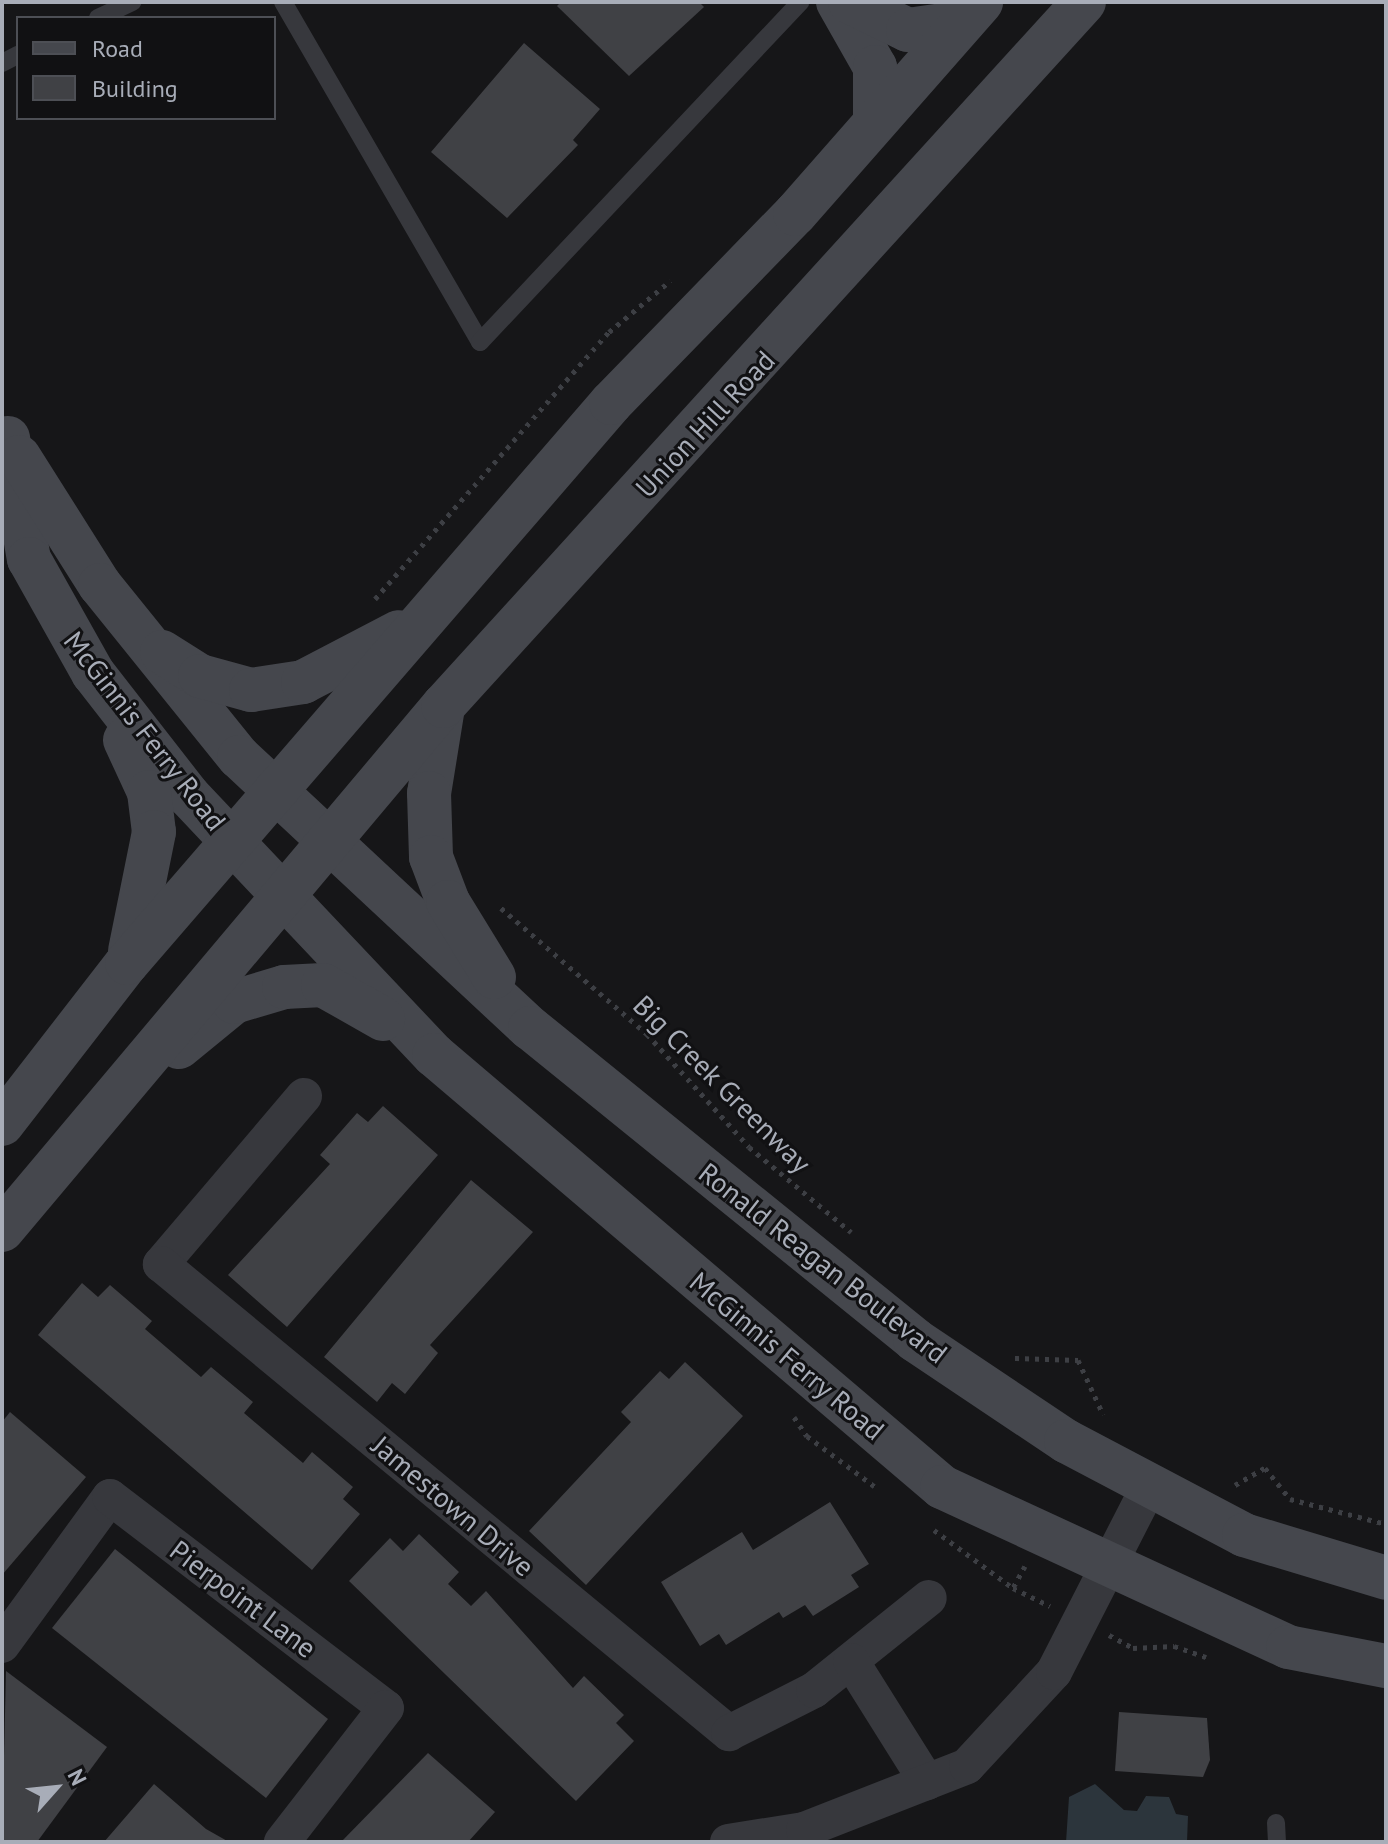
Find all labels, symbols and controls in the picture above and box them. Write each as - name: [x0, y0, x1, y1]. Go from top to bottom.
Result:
- legend: [16, 16, 276, 120]
- text: Road: [92, 33, 143, 64]
- text: Building: [92, 73, 178, 104]
- street label: Union Hill Road: [629, 344, 781, 504]
- street label: McGinnis Ferry Road: [57, 624, 233, 838]
- street label: Big Creek Greenway: [626, 988, 818, 1180]
- street label: Ronald Reagan Boulevard: [692, 1156, 954, 1370]
- street label: McGinnis Ferry Road: [683, 1265, 891, 1447]
- street label: Jamestown Drive: [365, 1429, 541, 1583]
- street label: Pierpoint Lane: [163, 1533, 323, 1665]
- north arrow: [16, 1748, 96, 1828]
- text: N: [62, 1764, 93, 1790]

